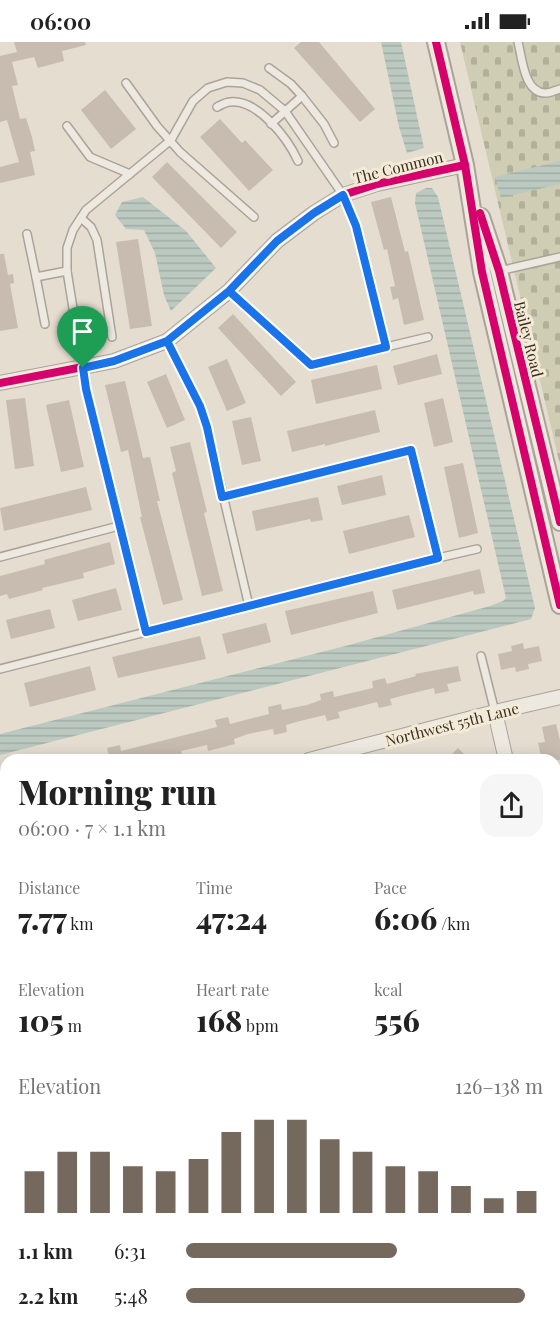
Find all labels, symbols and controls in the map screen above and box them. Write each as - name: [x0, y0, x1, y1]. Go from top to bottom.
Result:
- text: 06:00: [30, 6, 91, 36]
- street label: The Common: [351, 146, 445, 188]
- street label: Bailey Road: [510, 299, 548, 379]
- pin: [57, 306, 108, 368]
- icon: arrive: [66, 315, 99, 348]
- street label: Northwest 55th Lane: [383, 698, 521, 750]
- text: Morning run: [18, 769, 217, 813]
- button: share: [480, 774, 543, 837]
- text: 06:00 · 7 × 1.1 km: [18, 814, 166, 841]
- text: Distance: [18, 877, 80, 898]
- text: Time: [196, 877, 233, 898]
- text: Pace: [374, 877, 407, 898]
- text: 7.77: [18, 898, 67, 938]
- text: 47:24: [196, 898, 267, 938]
- text: 6:06: [374, 898, 437, 938]
- text: km: [67, 913, 93, 934]
- text: /km: [437, 913, 470, 934]
- text: Elevation: [18, 979, 85, 1000]
- text: Heart rate: [196, 979, 269, 1000]
- text: kcal: [374, 979, 403, 1000]
- text: 105: [18, 1000, 64, 1040]
- text: 168: [196, 1000, 242, 1040]
- text: 556: [374, 1000, 420, 1040]
- text: m: [64, 1015, 82, 1036]
- text: bpm: [242, 1015, 279, 1036]
- text: Elevation: [18, 1072, 101, 1099]
- text: 126–138 m: [455, 1072, 543, 1099]
- text: 1.1 km: [18, 1237, 73, 1264]
- text: 6:31: [114, 1237, 146, 1264]
- text: 2.2 km: [18, 1282, 78, 1309]
- text: 5:48: [114, 1282, 148, 1309]

